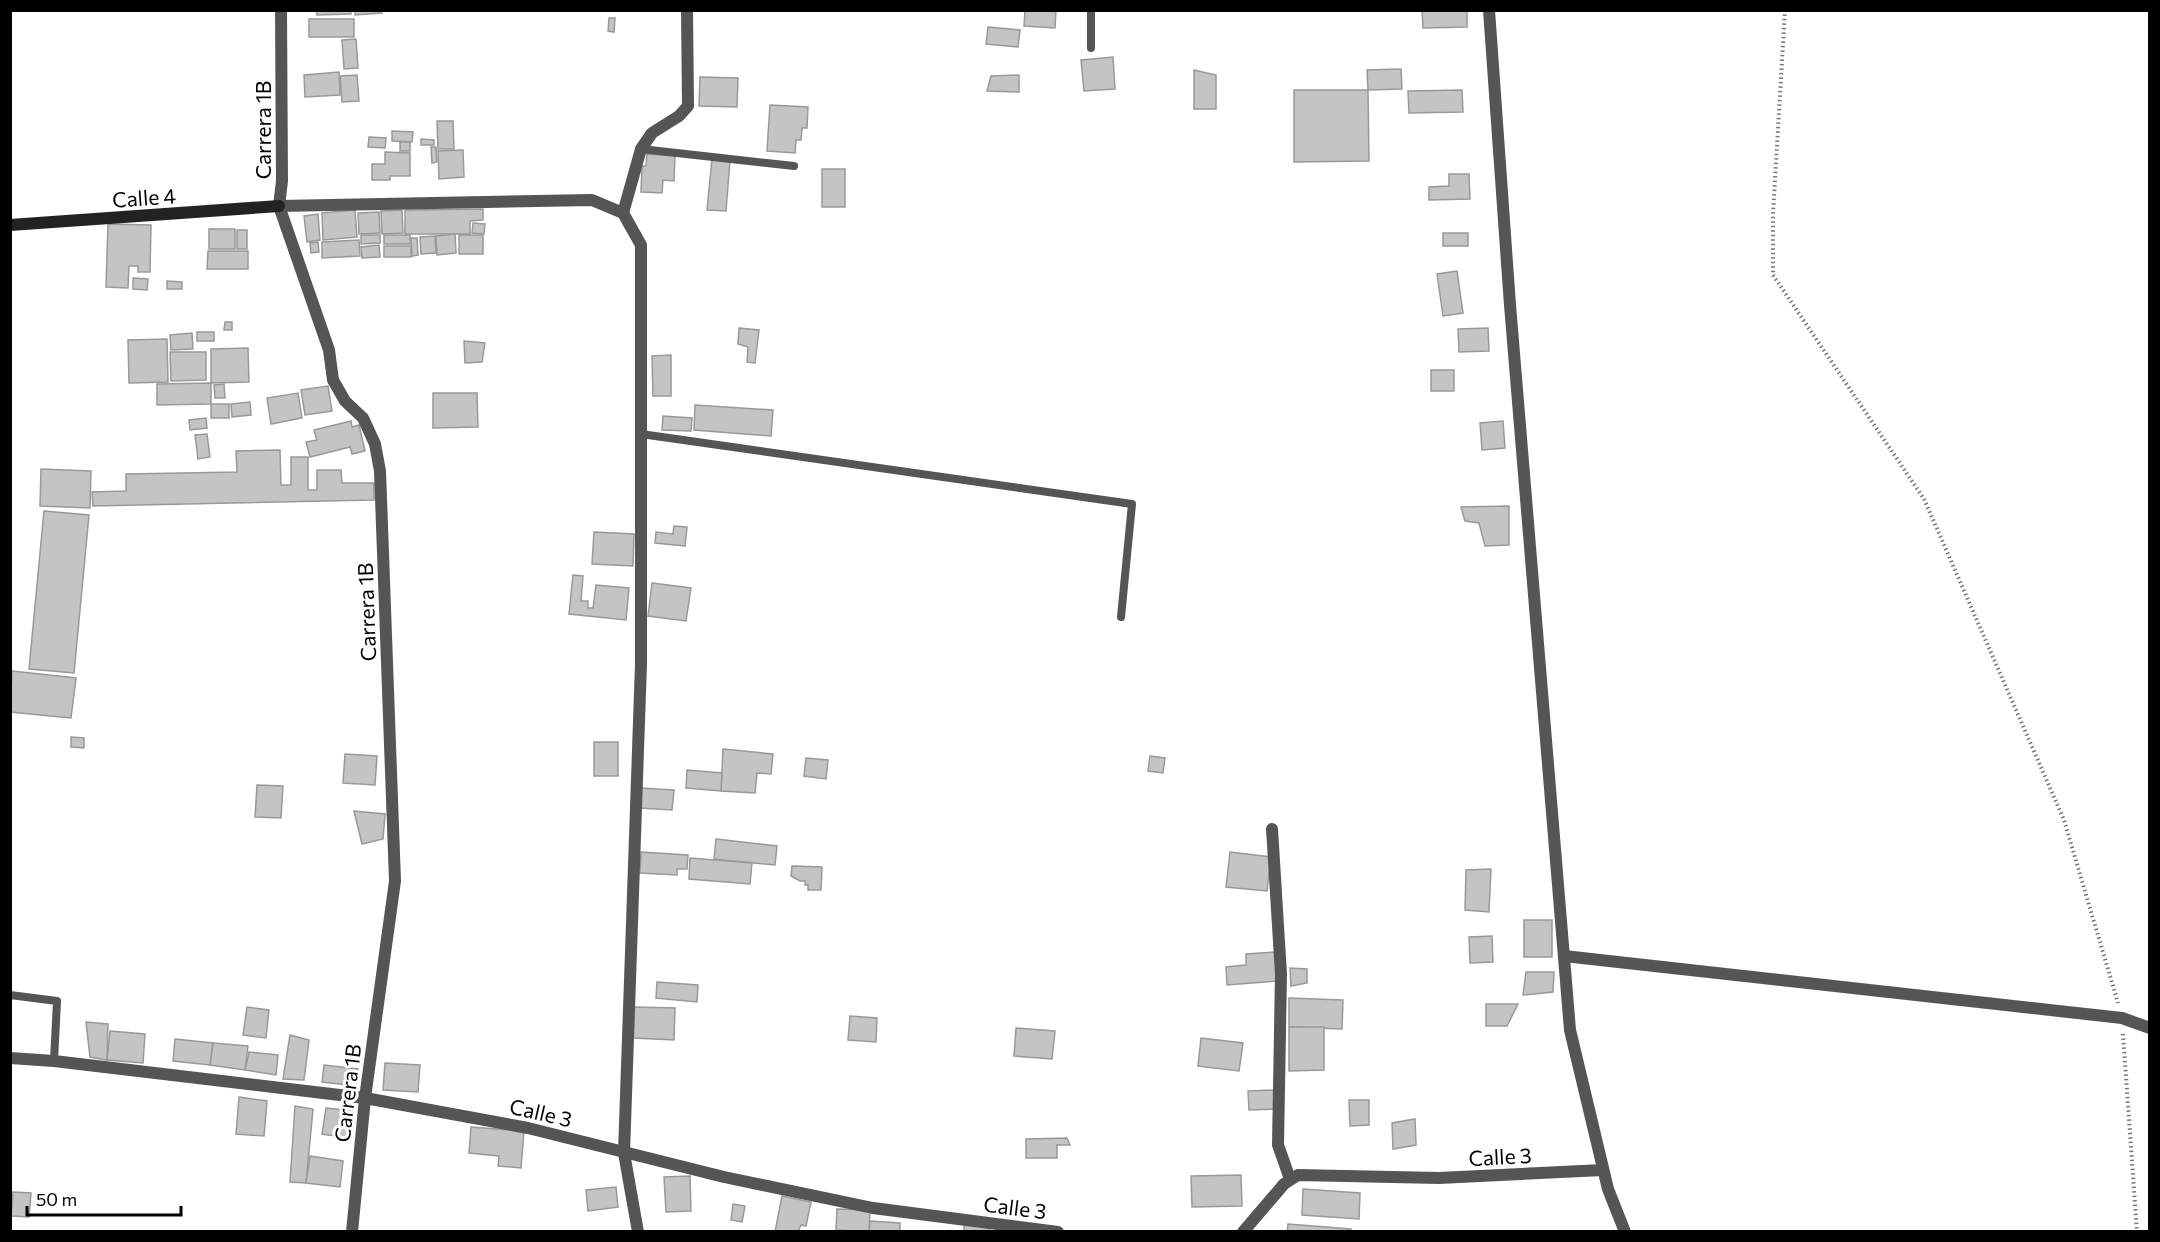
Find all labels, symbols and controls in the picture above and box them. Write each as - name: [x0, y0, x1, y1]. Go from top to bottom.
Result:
- street label: Carrera 1B: [250, 81, 275, 179]
- street label: Calle 4: [111, 182, 177, 212]
- street label: Carrera 1B: [352, 562, 380, 662]
- street label: Carrera 1B: [329, 1043, 365, 1143]
- street label: Calle 3: [507, 1093, 575, 1131]
- street label: Calle 3: [1468, 1142, 1532, 1170]
- scale bar: [27, 1179, 182, 1217]
- text: 50 m: [36, 1188, 77, 1210]
- street label: Calle 3: [982, 1191, 1048, 1223]

